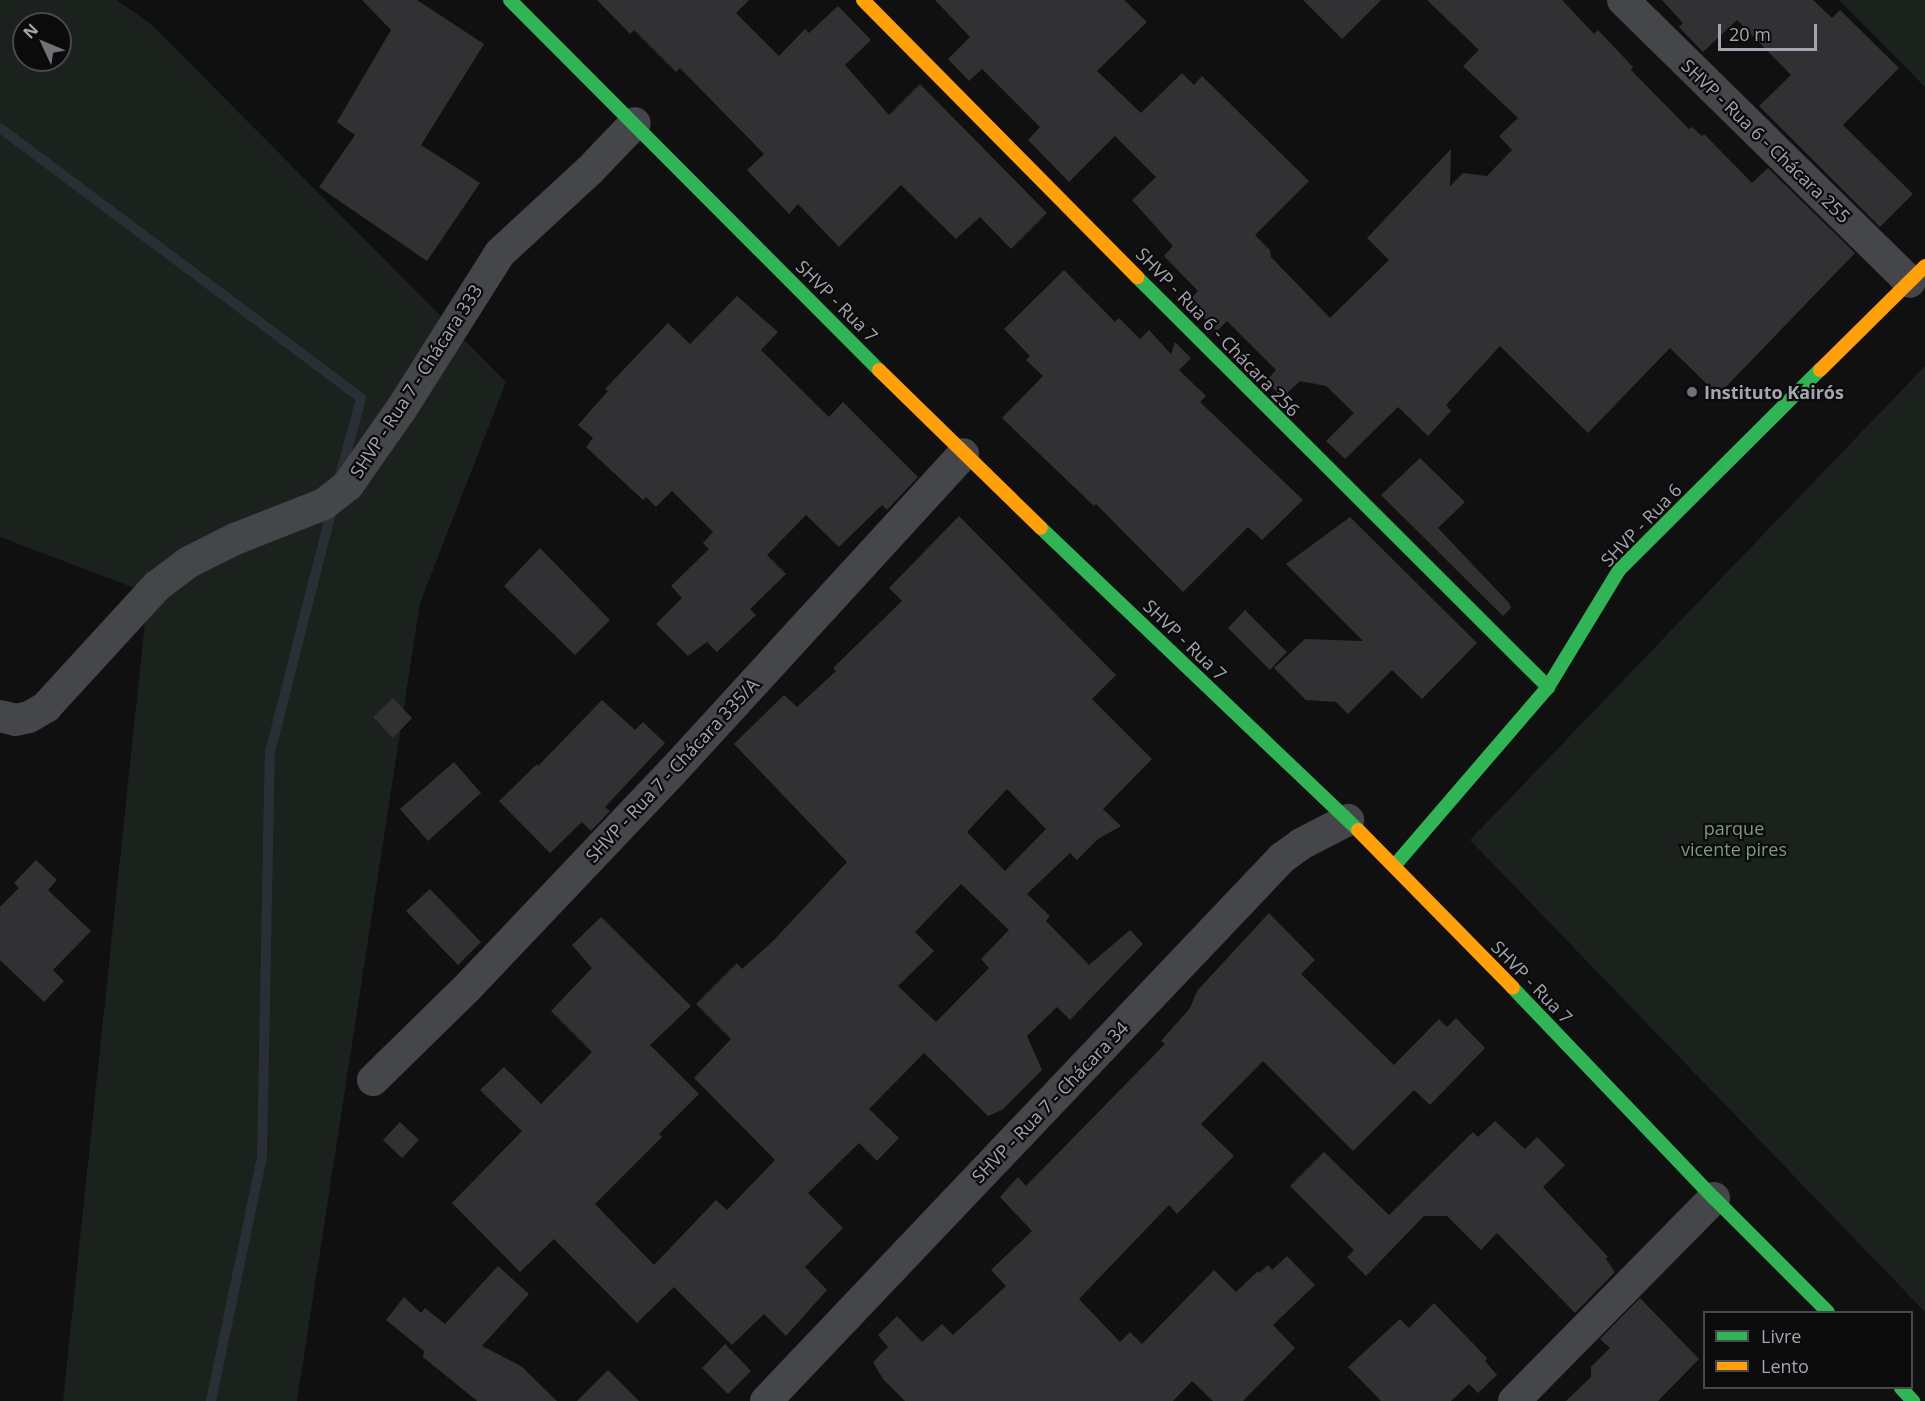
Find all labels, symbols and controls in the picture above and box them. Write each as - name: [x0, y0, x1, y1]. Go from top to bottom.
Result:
- north arrow: [12, 12, 72, 72]
- scale bar: [1721, 12, 1820, 50]
- text: N: [18, 19, 43, 43]
- text: 20 m: [1729, 22, 1771, 46]
- street label: SHVP - Rua 6 - Chácara 255: [1677, 55, 1855, 227]
- street label: SHVP - Rua 6 - Chácara 256: [1132, 243, 1304, 421]
- street label: SHVP - Rua 7: [792, 256, 882, 346]
- street label: SHVP - Rua 7 - Chácara 333: [345, 280, 487, 482]
- place label: Instituto Kairós: [1704, 381, 1844, 403]
- marker: Instituto Kairós: [1685, 385, 1699, 399]
- street label: SHVP - Rua 6: [1596, 479, 1686, 571]
- street label: SHVP - Rua 7: [1139, 595, 1231, 685]
- street label: SHVP - Rua 7 - Chácara 335/A: [581, 673, 763, 867]
- park label: parque vicente pires: [1681, 818, 1787, 860]
- street label: SHVP - Rua 7: [1487, 936, 1577, 1028]
- street label: SHVP - Rua 7 - Chácara 34: [967, 1017, 1133, 1187]
- legend: [1703, 1311, 1913, 1389]
- text: Livre: [1761, 1324, 1801, 1348]
- text: Lento: [1761, 1354, 1809, 1378]

